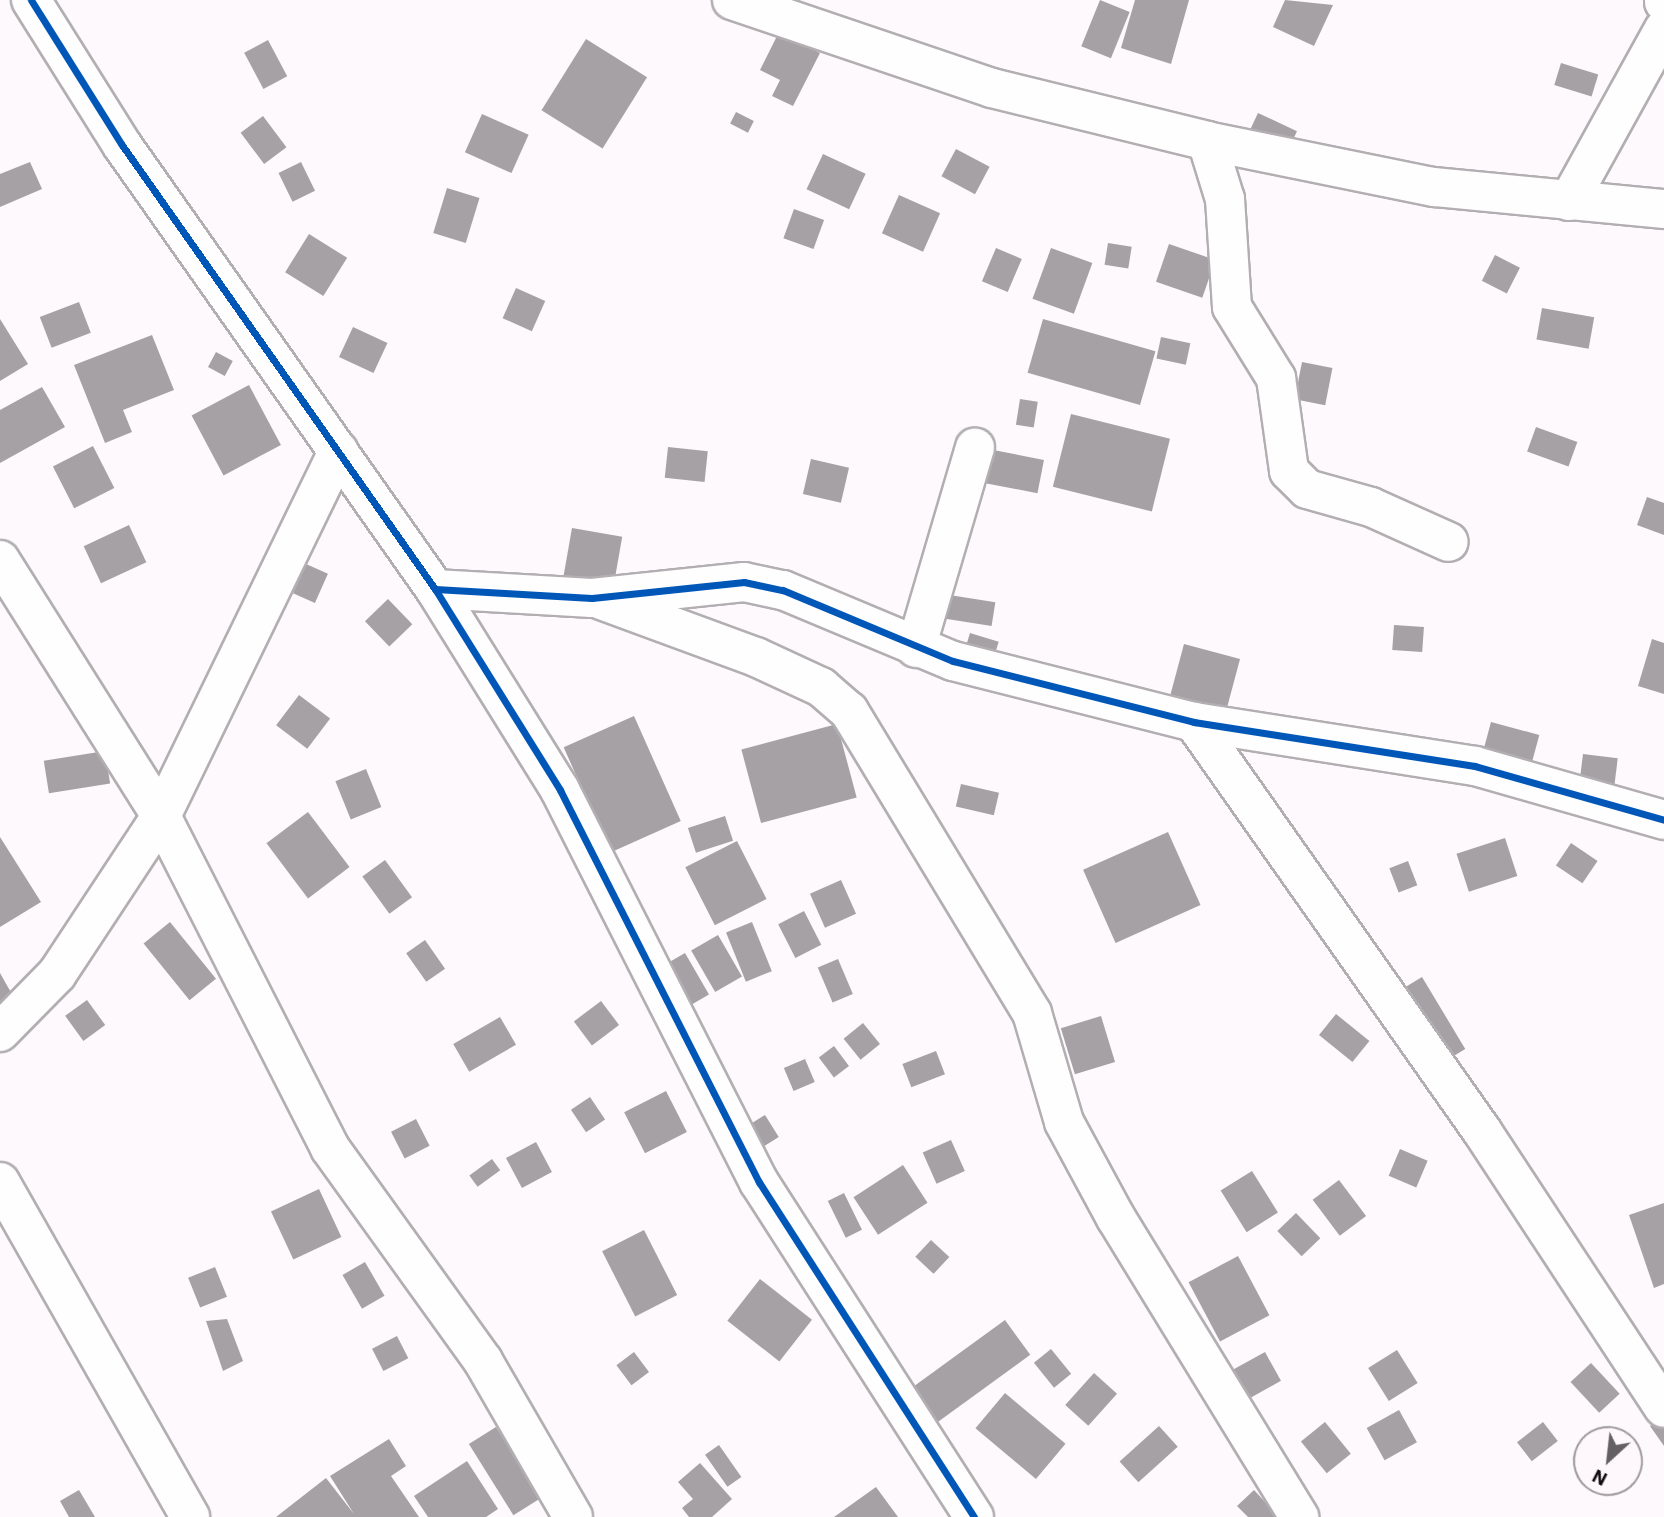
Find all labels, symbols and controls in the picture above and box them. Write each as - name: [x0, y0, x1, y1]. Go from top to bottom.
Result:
- north arrow: [1573, 1426, 1643, 1496]
- text: N: [1588, 1464, 1611, 1492]

